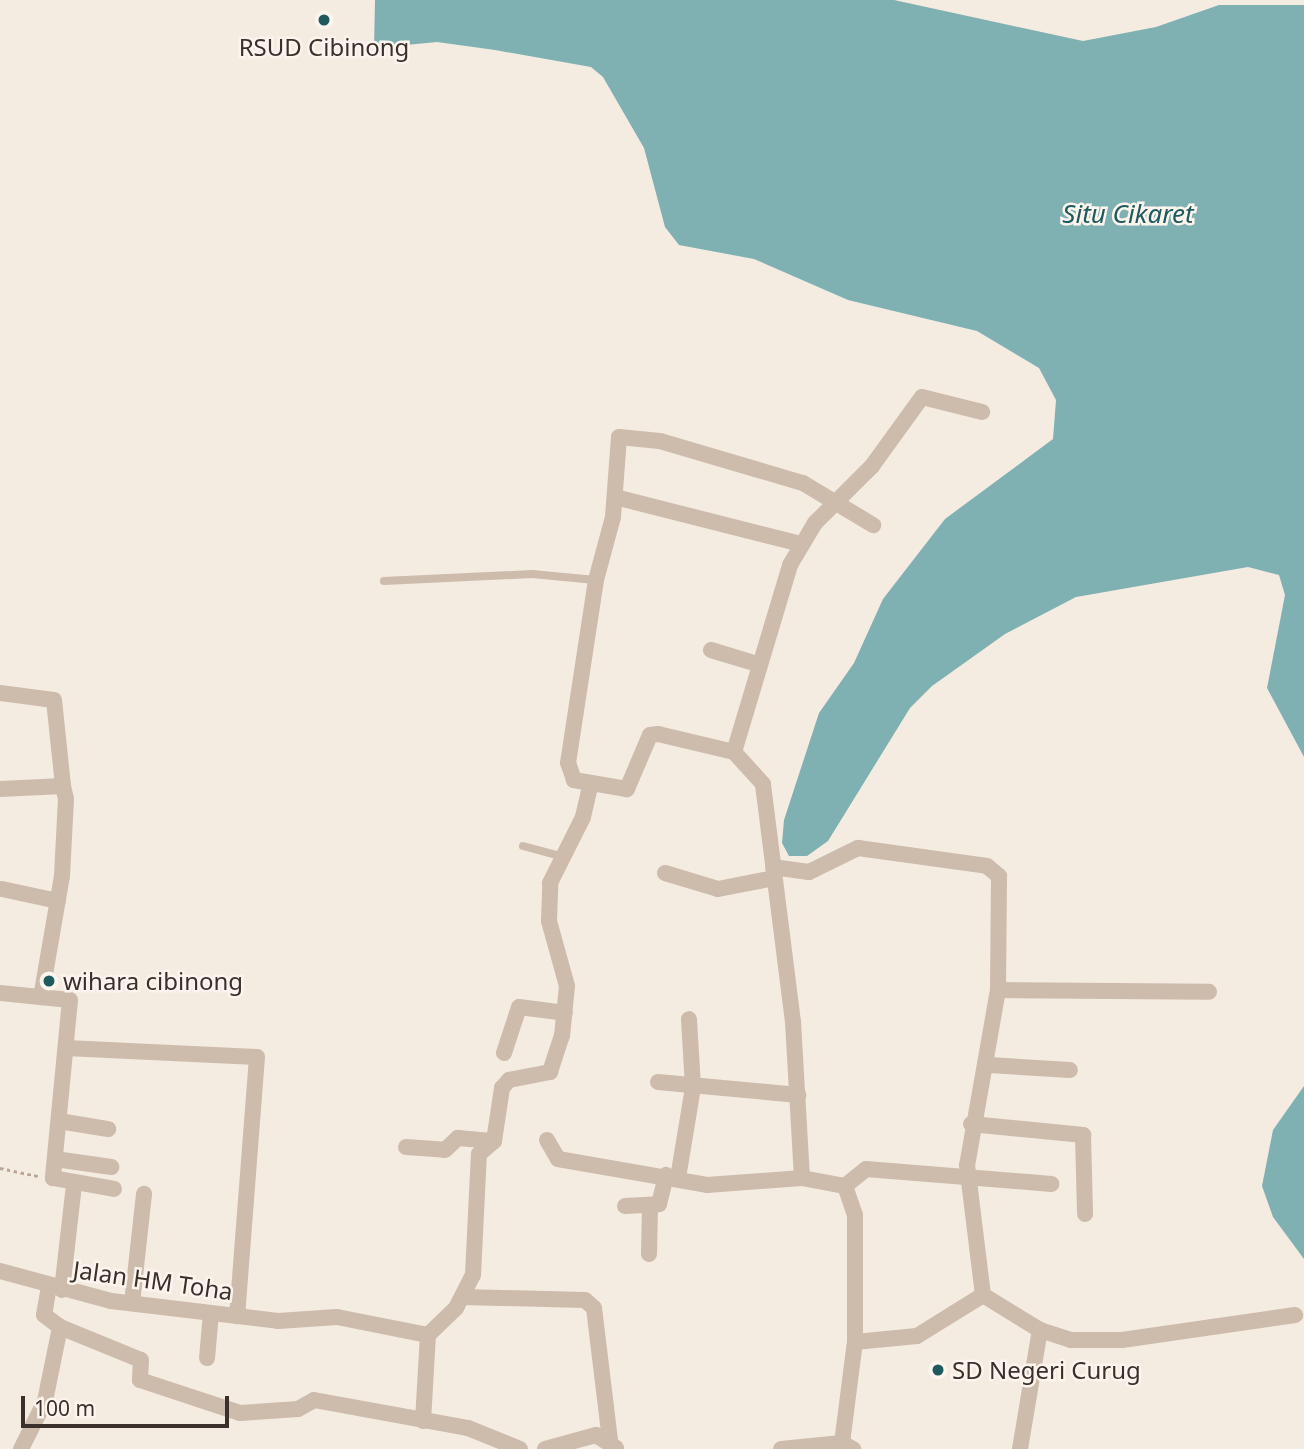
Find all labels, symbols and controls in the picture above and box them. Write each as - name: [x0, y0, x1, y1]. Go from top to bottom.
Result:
- marker: RSUD Cibinong: [314, 10, 334, 30]
- place label: RSUD Cibinong: [239, 33, 409, 61]
- water label: Situ Cikaret: [1062, 198, 1194, 230]
- place label: wihara cibinong: [63, 967, 243, 995]
- marker: wihara cibinong: [41, 973, 57, 989]
- street label: Jalan HM Toha: [71, 1255, 235, 1305]
- place label: SD Negeri Curug: [952, 1356, 1141, 1384]
- marker: SD Negeri Curug: [930, 1362, 946, 1378]
- scale bar: [24, 1382, 233, 1426]
- text: 100 m: [34, 1394, 95, 1422]

